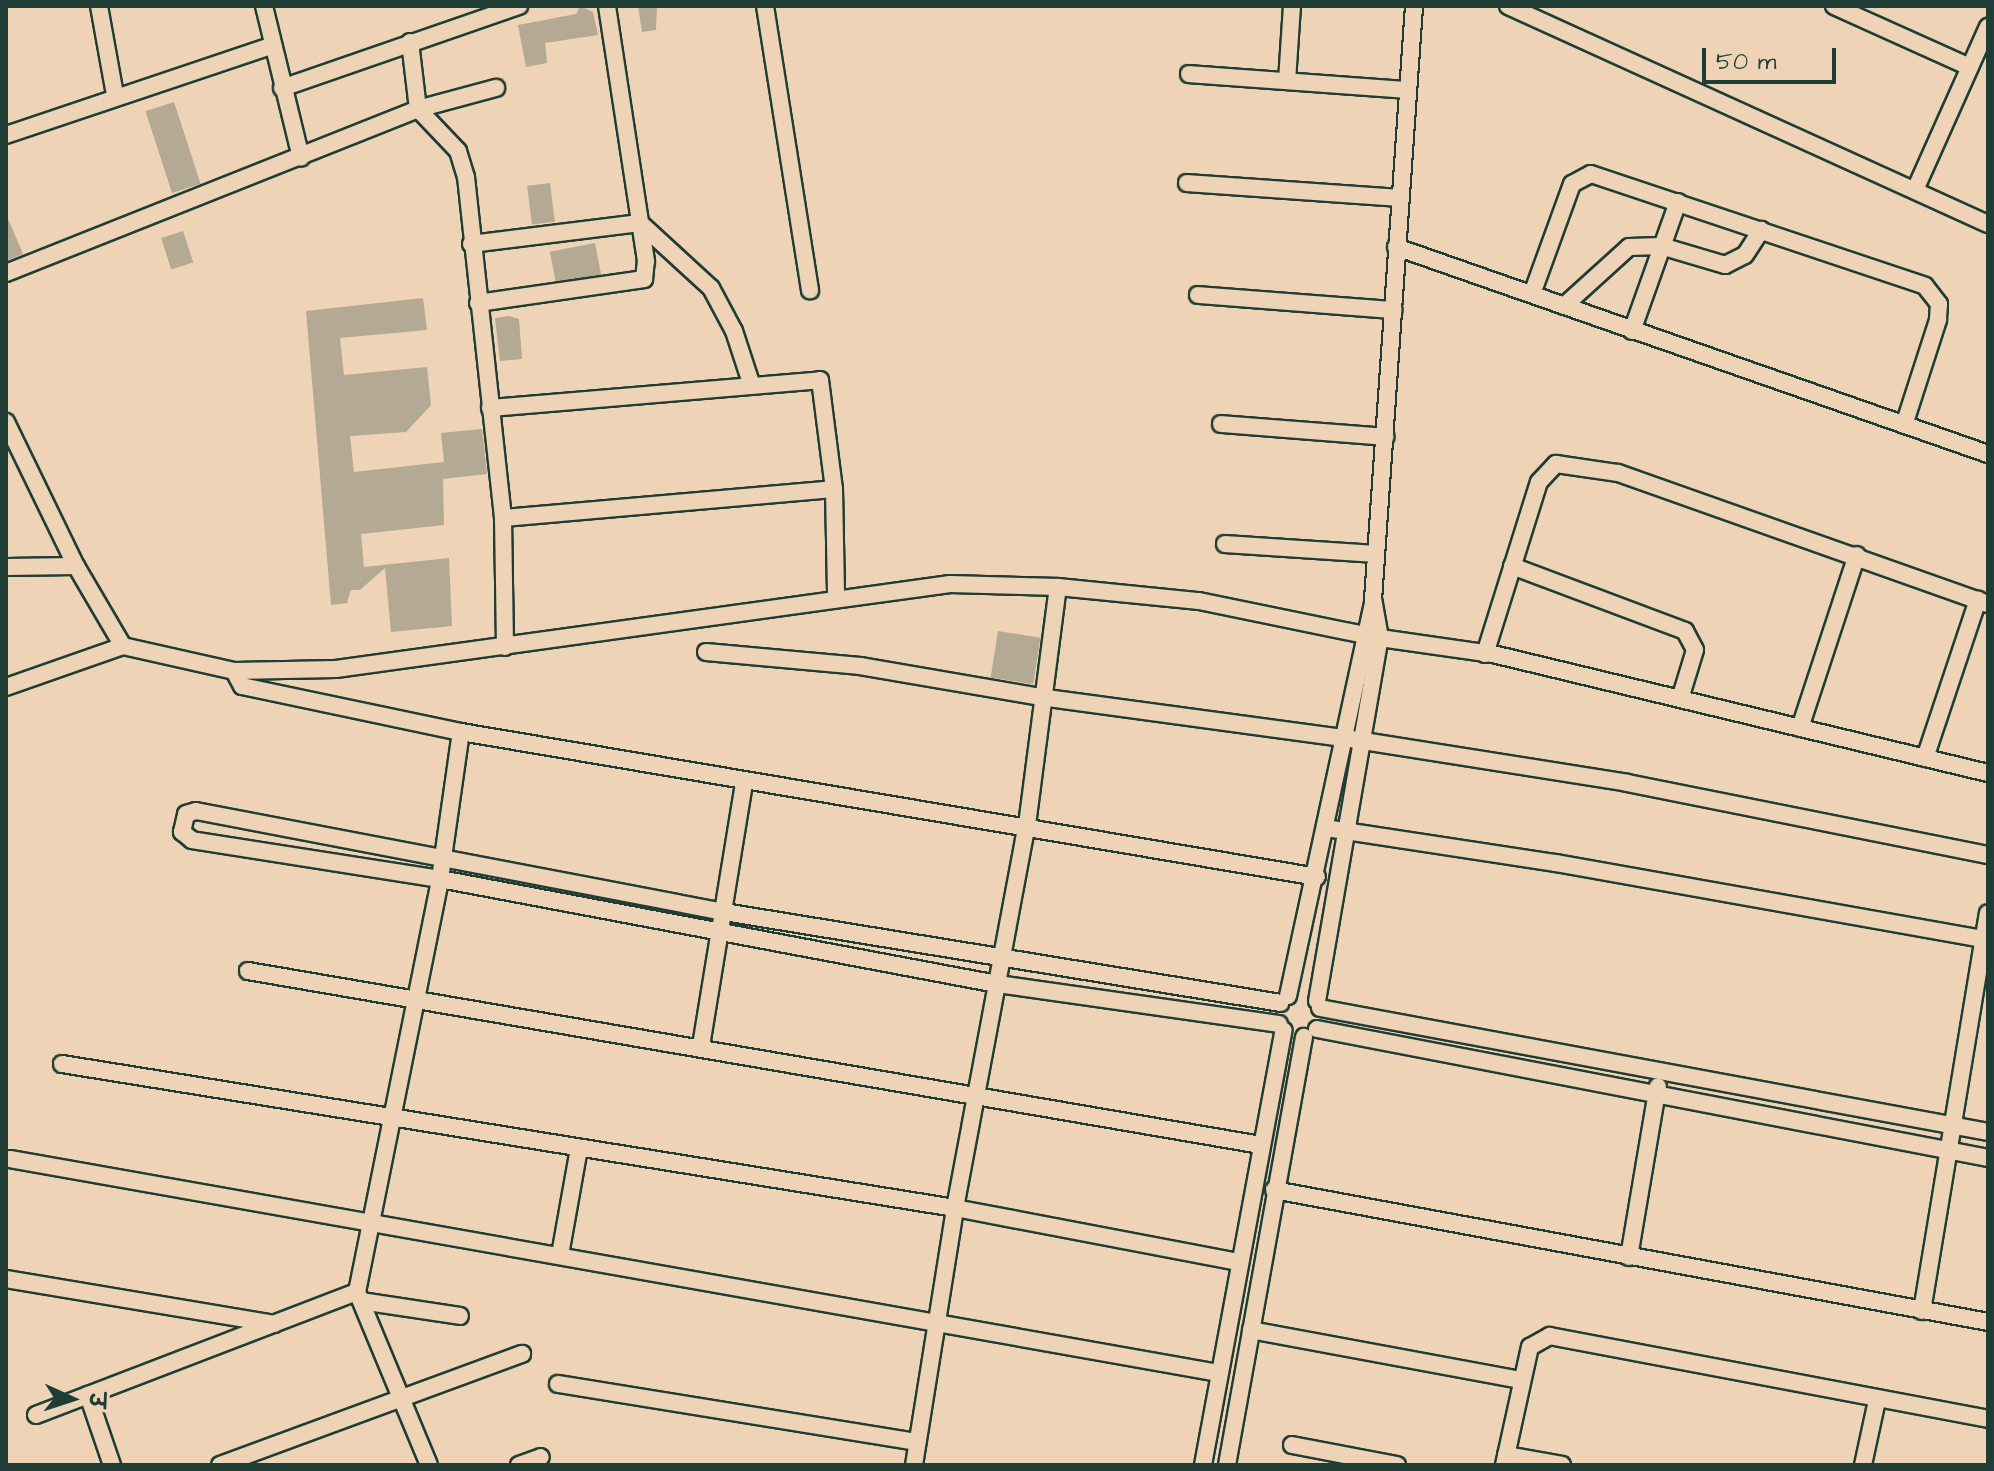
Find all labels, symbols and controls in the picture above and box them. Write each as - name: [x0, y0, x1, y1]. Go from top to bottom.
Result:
- scale bar: [1706, 32, 1840, 82]
- text: 50 m: [1716, 45, 1776, 79]
- north arrow: [32, 1359, 112, 1439]
- text: उ: [81, 1392, 112, 1408]

